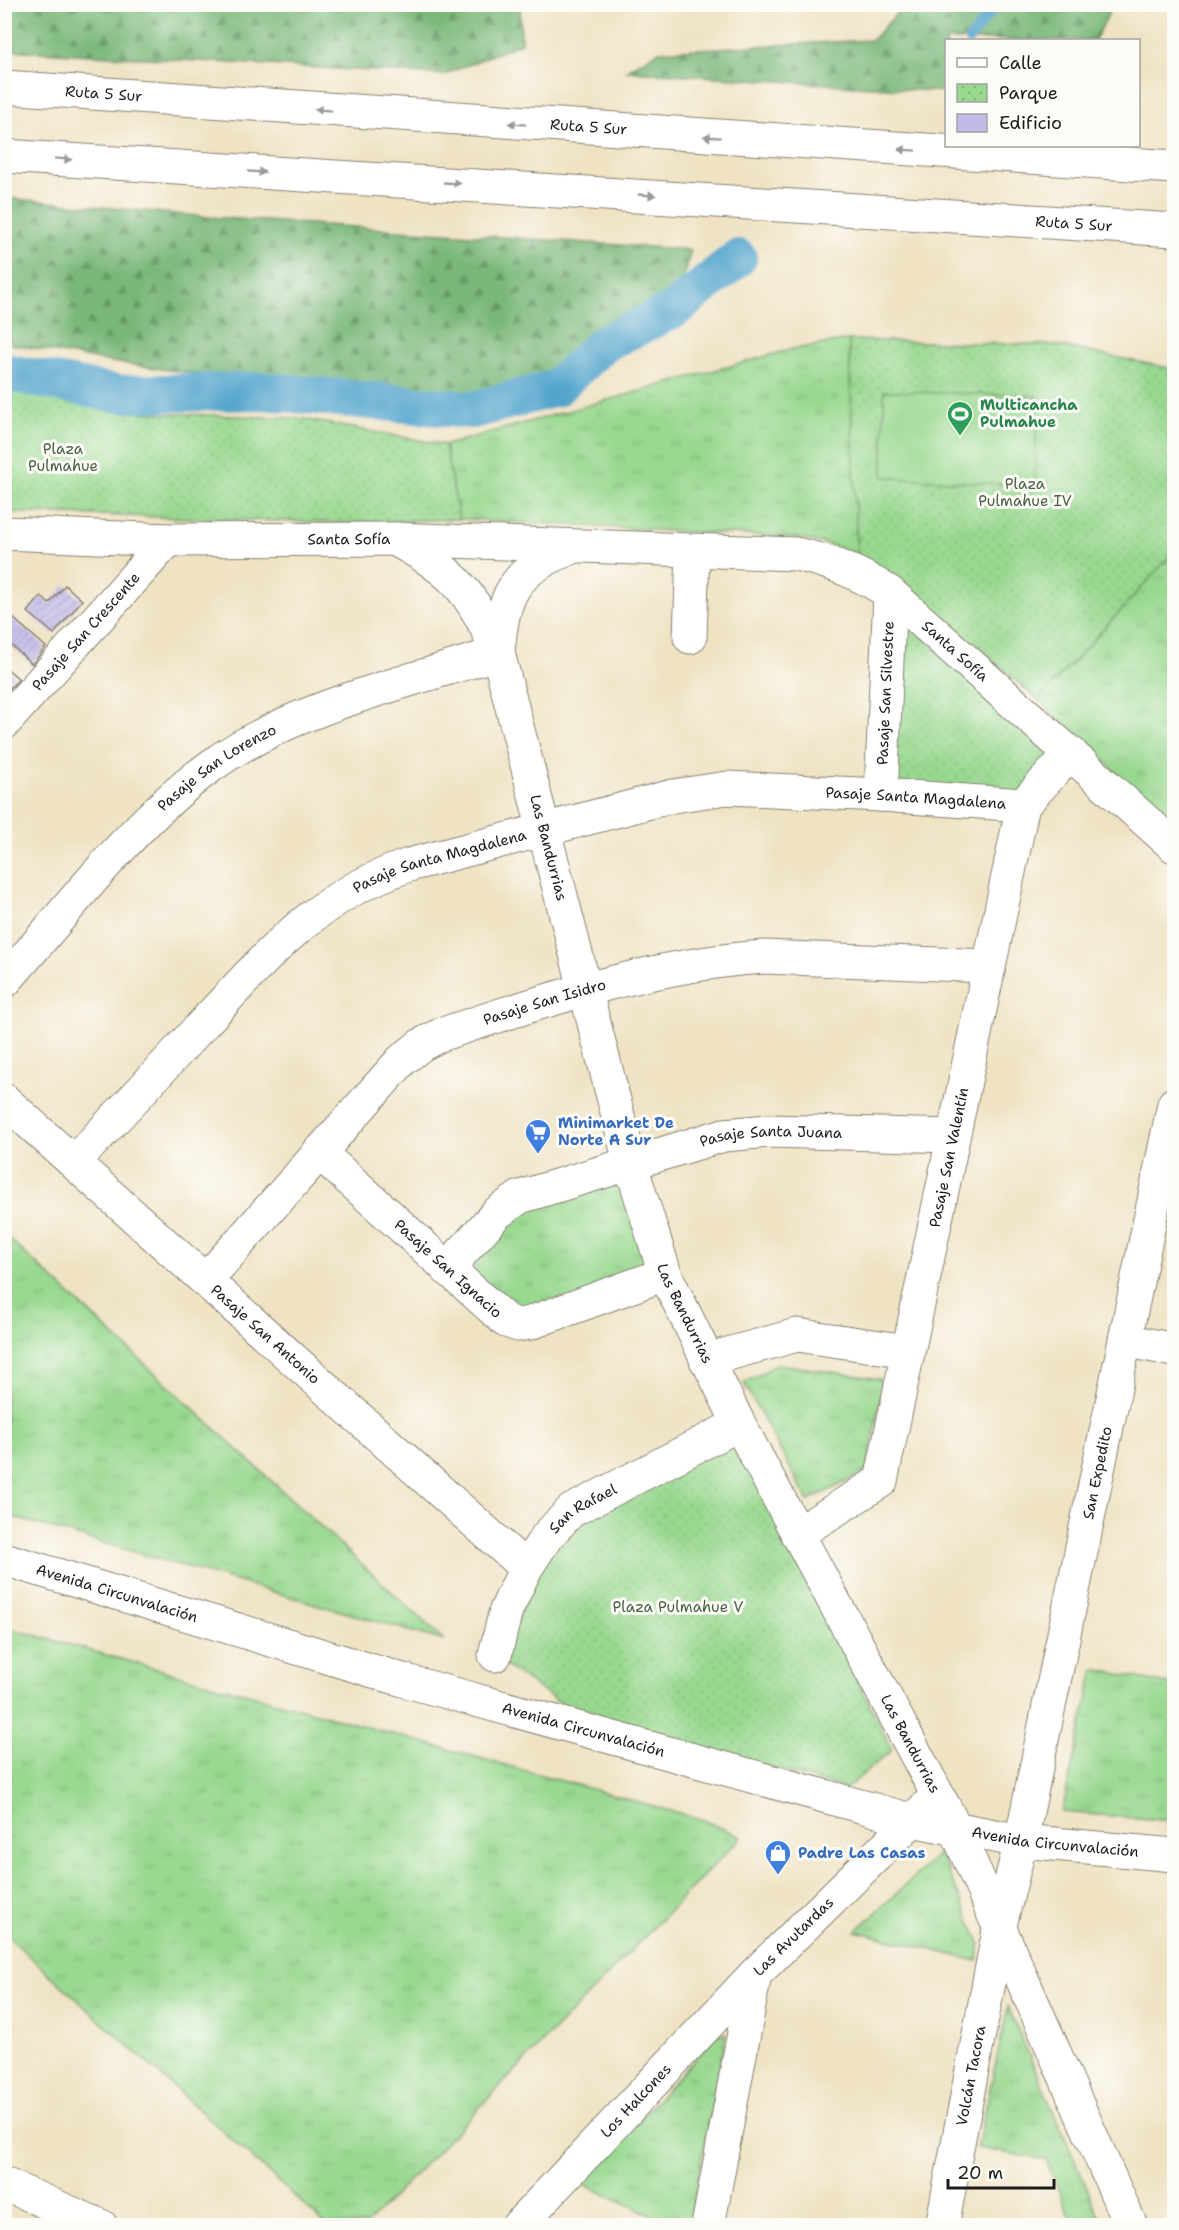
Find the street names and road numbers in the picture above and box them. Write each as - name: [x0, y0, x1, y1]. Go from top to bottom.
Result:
- street label: Ruta 5 Sur: [65, 81, 143, 106]
- street label: Ruta 5 Sur: [549, 114, 628, 140]
- street label: Ruta 5 Sur: [1035, 211, 1113, 236]
- street label: Santa Sofía: [307, 529, 391, 549]
- street label: Pasaje San Crescente: [28, 568, 145, 695]
- street label: Santa Sofía: [918, 616, 993, 686]
- street label: Pasaje San Silvestre: [872, 621, 899, 766]
- street label: Pasaje San Lorenzo: [153, 719, 280, 816]
- street label: Pasaje Santa Magdalena: [825, 782, 1008, 814]
- street label: Las Bandurrias: [525, 792, 572, 903]
- street label: Pasaje Santa Magdalena: [349, 825, 529, 898]
- street label: Pasaje San Isidro: [481, 975, 608, 1030]
- street label: Pasaje San Valentín: [925, 1086, 973, 1229]
- street label: Pasaje Santa Juana: [697, 1121, 843, 1152]
- street label: Pasaje San Ignacio: [390, 1215, 506, 1323]
- street label: Las Bandurrias: [652, 1261, 718, 1367]
- street label: Pasaje San Antonio: [206, 1280, 324, 1389]
- street label: San Expedito: [1078, 1425, 1117, 1521]
- street label: San Rafael: [545, 1479, 621, 1538]
- street label: Avenida Circunvalación: [34, 1559, 200, 1627]
- street label: Las Bandurrias: [876, 1691, 945, 1797]
- street label: Avenida Circunvalación: [500, 1698, 667, 1762]
- street label: Avenida Circunvalación: [970, 1822, 1140, 1862]
- street label: Las Avutardas: [749, 1893, 838, 1980]
- street label: Volcán Tacora: [952, 2023, 991, 2128]
- street label: Los Halcones: [596, 2059, 676, 2142]

